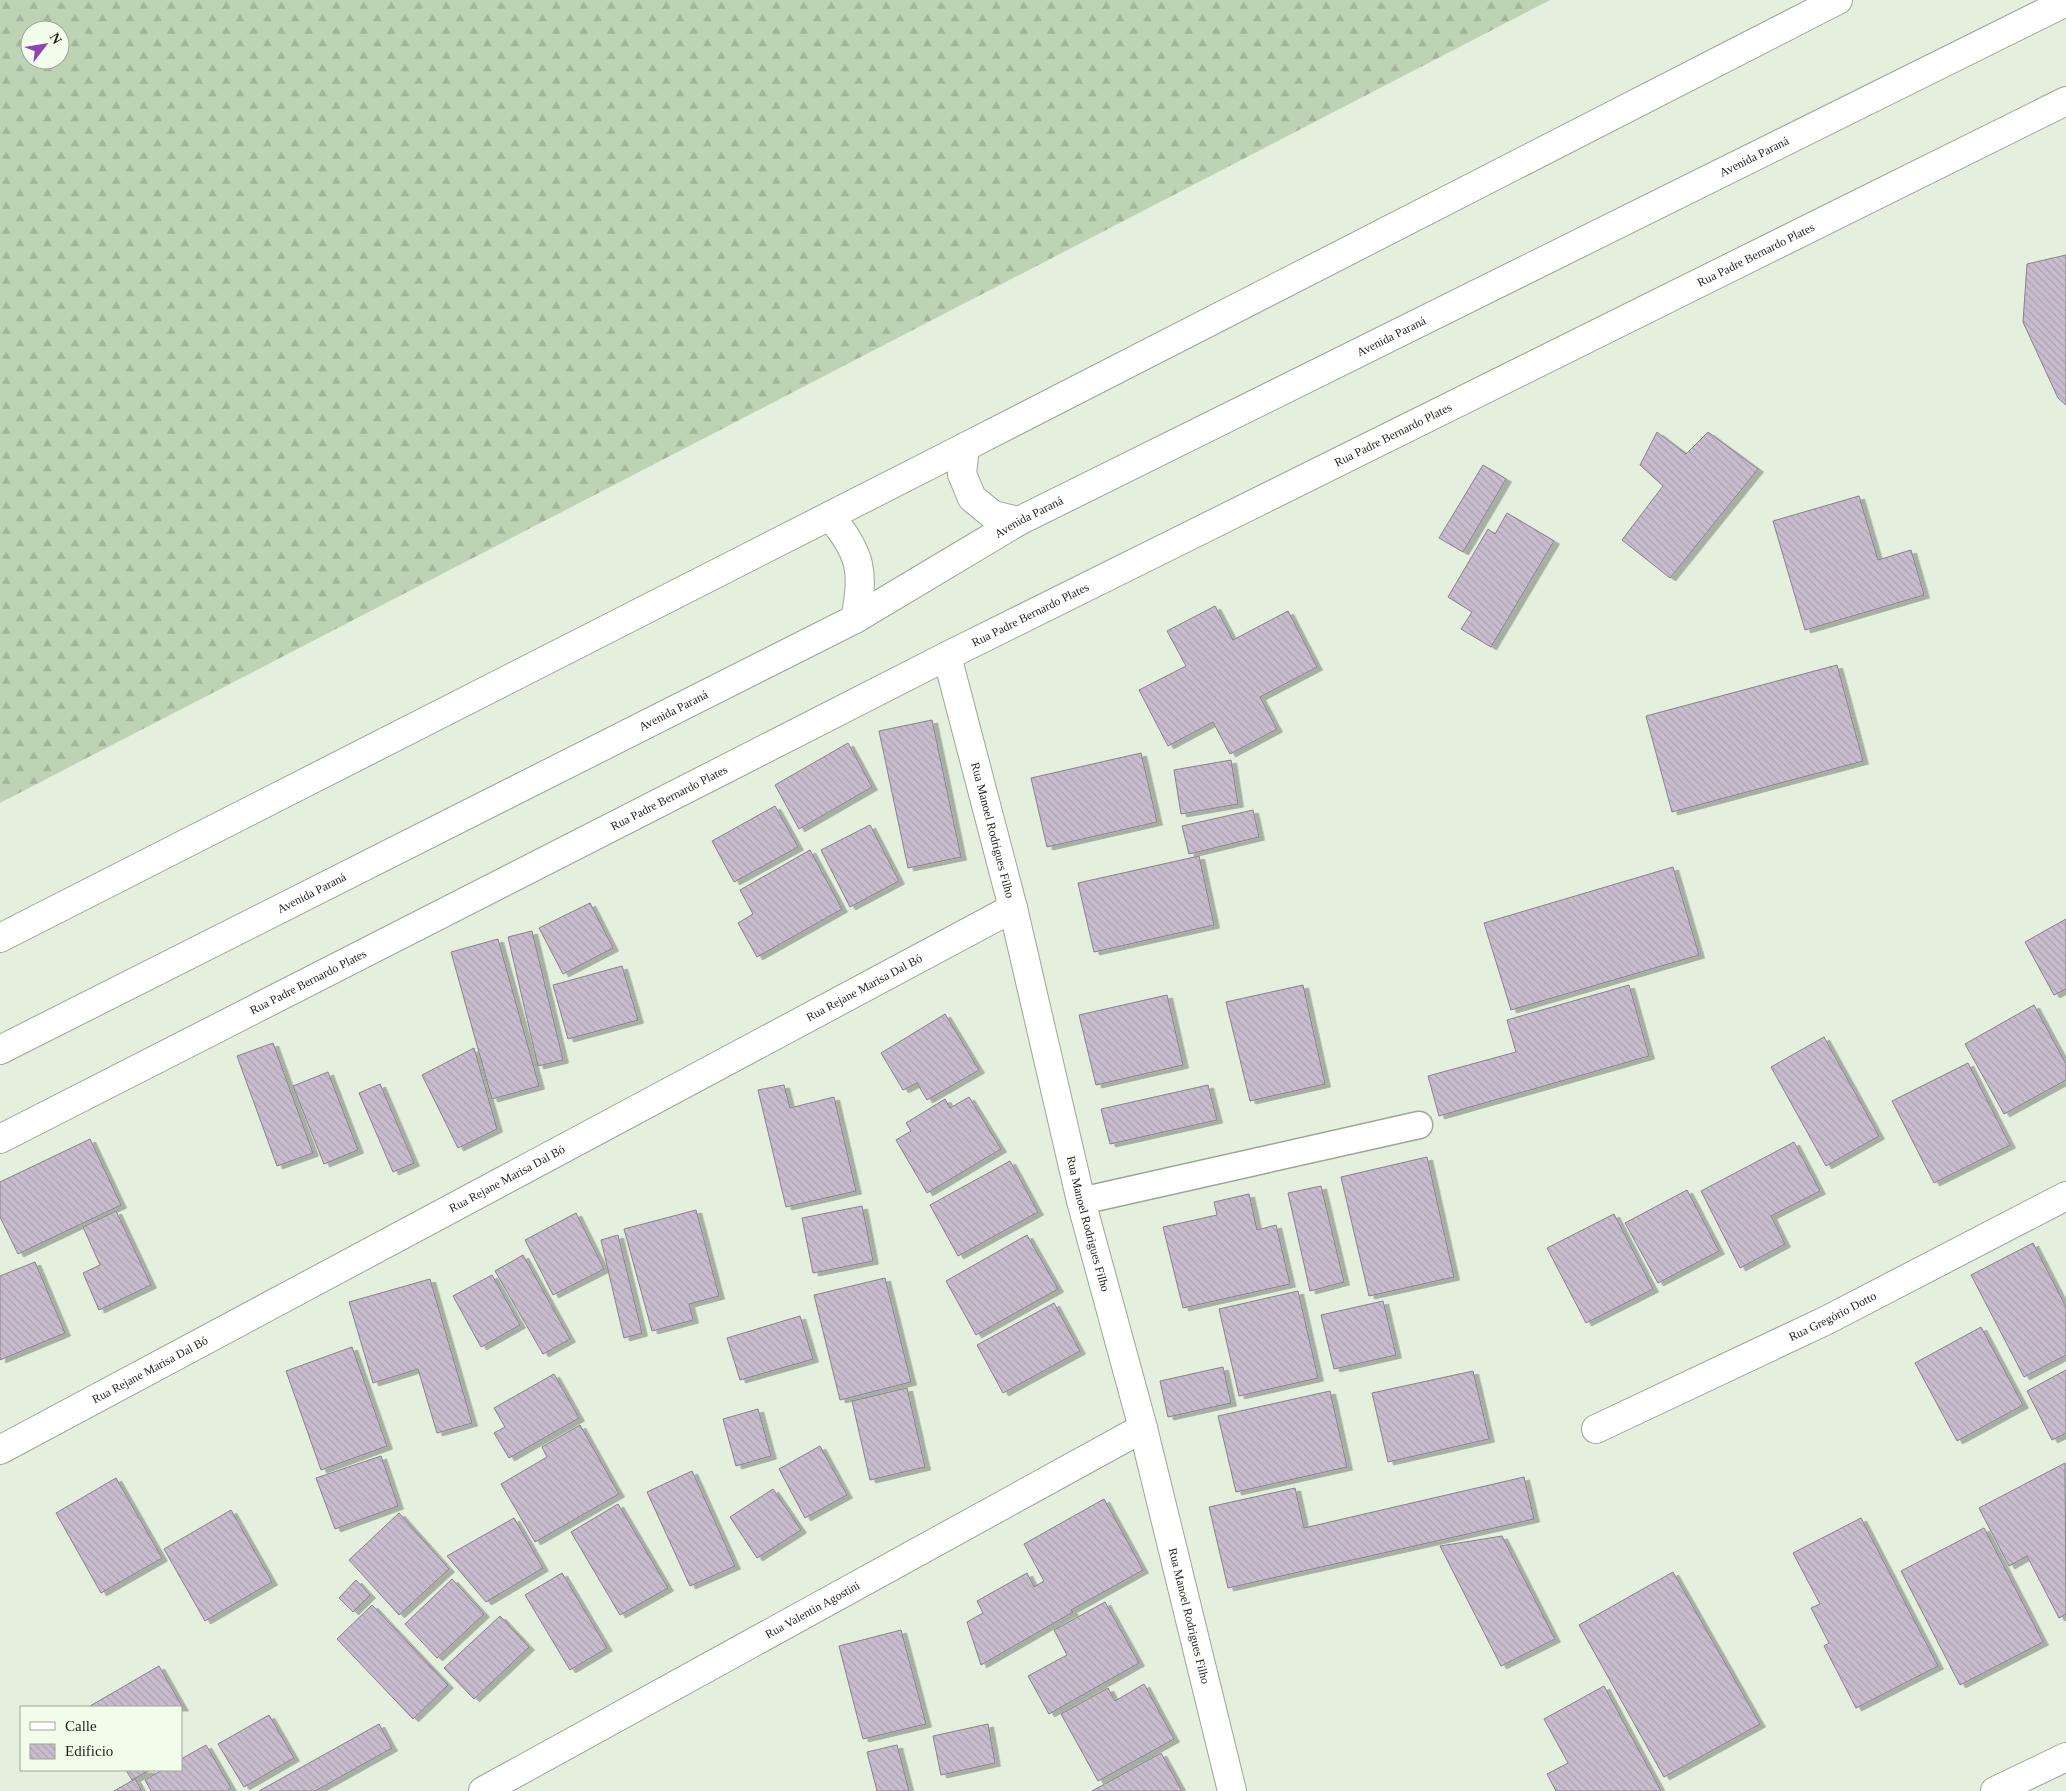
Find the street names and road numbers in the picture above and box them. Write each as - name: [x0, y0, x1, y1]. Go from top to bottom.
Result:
- street label: Avenida Paraná: [1717, 133, 1792, 180]
- street label: Rua Padre Bernardo Plates: [1695, 220, 1817, 290]
- street label: Avenida Paraná: [1354, 313, 1429, 360]
- street label: Rua Padre Bernardo Plates: [1332, 400, 1454, 470]
- street label: Avenida Paraná: [992, 493, 1066, 541]
- street label: Rua Padre Bernardo Plates: [969, 580, 1091, 650]
- street label: Avenida Paraná: [636, 687, 711, 734]
- street label: Rua Manoel Rodrigues Filho: [968, 761, 1017, 899]
- street label: Rua Padre Bernardo Plates: [608, 762, 730, 833]
- street label: Avenida Paraná: [275, 869, 349, 916]
- street label: Rua Padre Bernardo Plates: [248, 946, 369, 1017]
- street label: Rua Rejane Marisa Dal Bó: [804, 951, 924, 1024]
- street label: Rua Rejane Marisa Dal Bó: [447, 1142, 567, 1215]
- street label: Rua Manoel Rodrigues Filho: [1064, 1154, 1112, 1293]
- street label: Rua Gregório Dotto: [1787, 1289, 1879, 1344]
- street label: Rua Rejane Marisa Dal Bó: [90, 1333, 210, 1406]
- street label: Rua Manoel Rodrigues Filho: [1166, 1546, 1212, 1685]
- street label: Rua Valentin Agostini: [763, 1578, 863, 1641]

